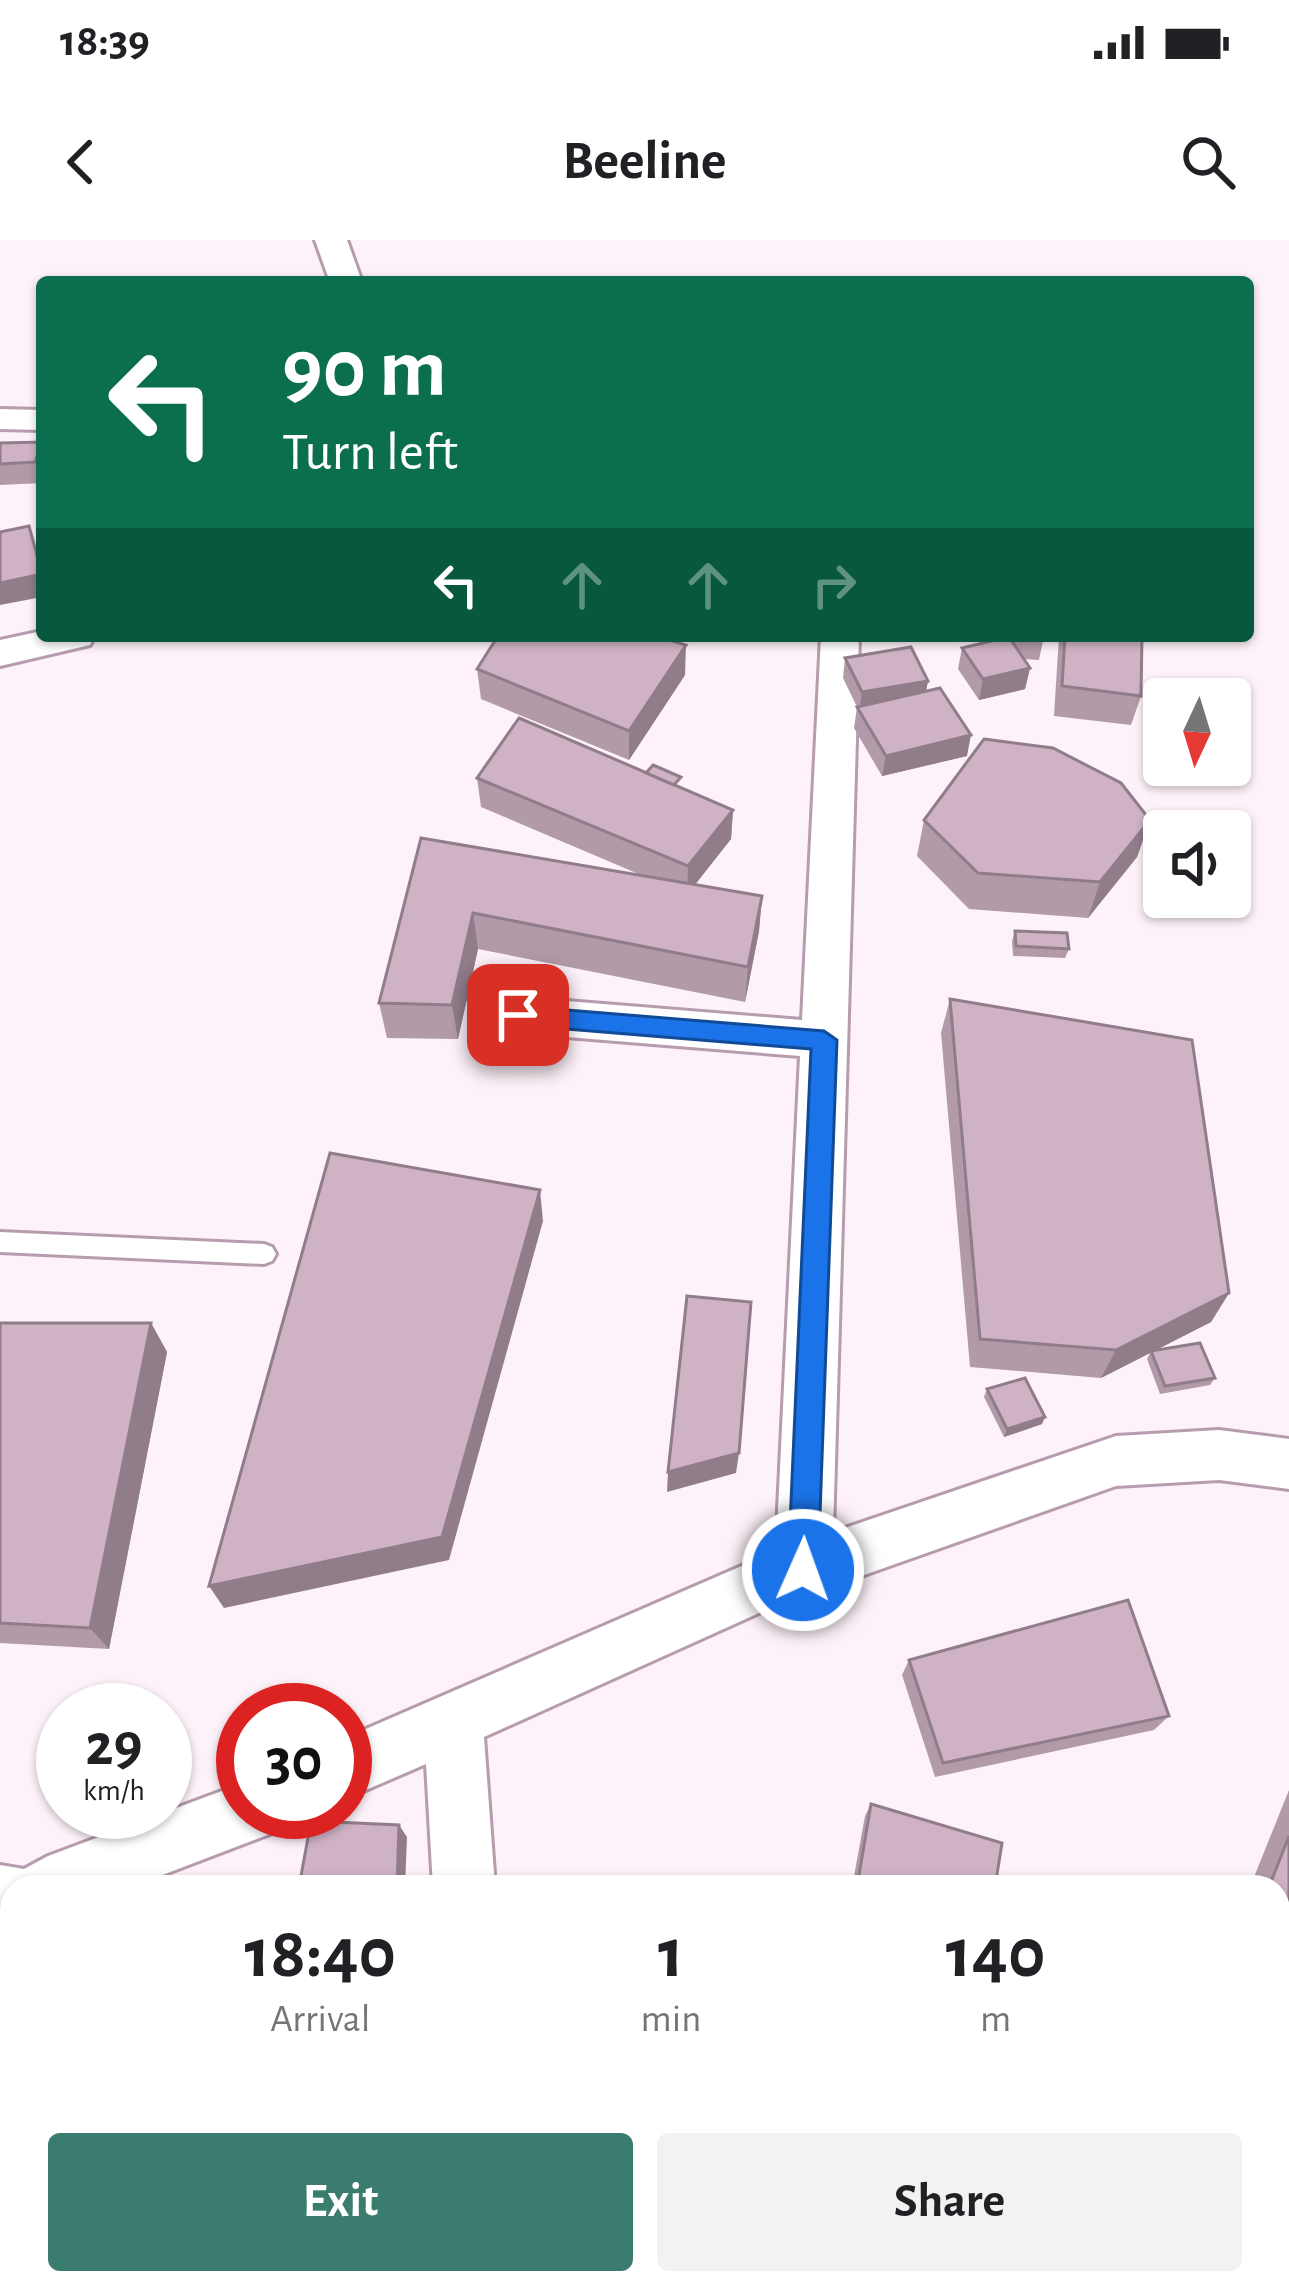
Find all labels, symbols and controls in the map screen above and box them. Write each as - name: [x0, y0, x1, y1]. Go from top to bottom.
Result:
- text: 18:39: [60, 19, 150, 64]
- icon: back: [48, 129, 114, 195]
- icon: search: [1175, 129, 1241, 195]
- text: Beeline: [562, 135, 727, 189]
- icon: left: [84, 324, 240, 480]
- text: 90 m: [282, 328, 447, 412]
- text: Turn left: [282, 426, 458, 480]
- icon: left: [423, 552, 489, 618]
- icon: ahead: [549, 552, 615, 618]
- icon: ahead: [675, 552, 741, 618]
- icon: right: [801, 552, 867, 618]
- north arrow: [1143, 678, 1251, 786]
- map controls: [1143, 678, 1251, 918]
- button: sound: [1143, 810, 1251, 918]
- pin: [467, 964, 569, 1066]
- icon: arrive: [485, 982, 551, 1048]
- position arrow: [740, 1507, 866, 1633]
- speed limit sign: 30: [216, 1683, 372, 1839]
- text: 29: [85, 1716, 143, 1776]
- text: km/h: [83, 1776, 145, 1806]
- text: 18:40: [244, 1918, 396, 1990]
- text: 1: [658, 1918, 684, 1990]
- text: 140: [946, 1918, 1046, 1990]
- text: Arrival: [270, 2000, 370, 2039]
- text: min: [641, 2000, 701, 2039]
- text: m: [980, 2000, 1011, 2039]
- button: Exit: [48, 2133, 633, 2271]
- button: Share: [657, 2133, 1242, 2271]

